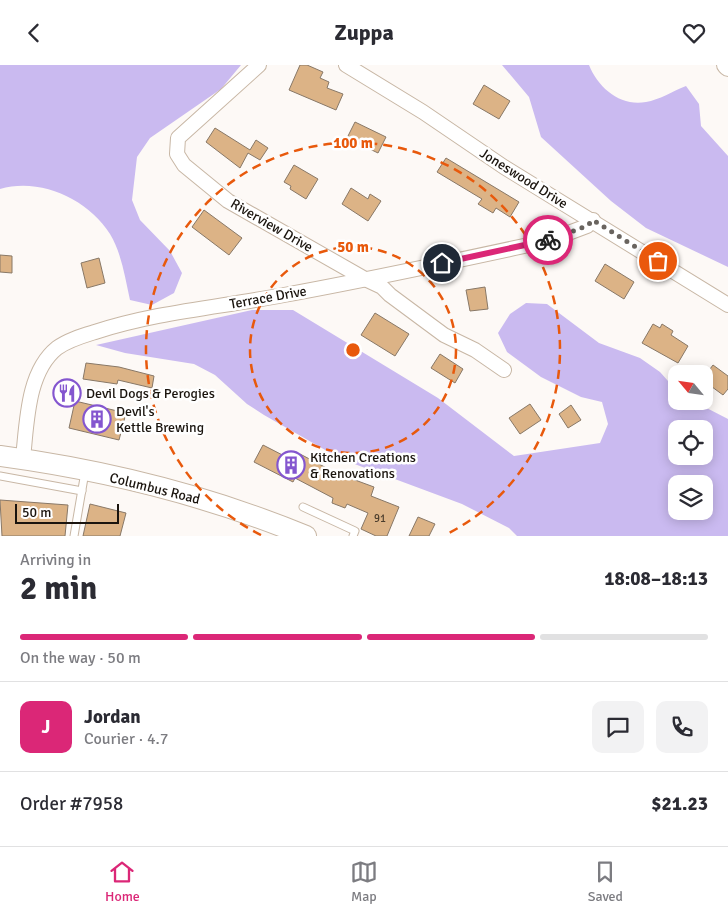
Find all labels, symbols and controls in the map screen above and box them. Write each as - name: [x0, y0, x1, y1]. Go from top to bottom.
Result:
- icon: back: [20, 19, 48, 47]
- text: Zuppa: [334, 19, 394, 46]
- icon: heart: [680, 19, 708, 47]
- text: 100 m: [333, 134, 373, 152]
- street label: Joneswood Drive: [477, 145, 571, 212]
- street label: Riverview Drive: [228, 195, 316, 256]
- courier: [523, 215, 573, 265]
- icon: bike: [534, 226, 562, 254]
- text: 50 m: [337, 238, 369, 256]
- pin: [637, 240, 679, 282]
- pin: [421, 242, 463, 284]
- icon: bag: [644, 247, 672, 275]
- icon: home: [428, 249, 456, 277]
- street label: Terrace Drive: [228, 282, 308, 313]
- centre of rings: [344, 341, 362, 359]
- north arrow: [668, 365, 712, 410]
- map controls: [668, 365, 713, 520]
- restaurant icon: Devil Dogs & Perogies: [52, 378, 82, 408]
- place label: Devil Dogs & Perogies: [86, 385, 215, 402]
- place label: Devil's Kettle Brewing: [116, 403, 204, 436]
- building icon: Devil's Kettle Brewing: [82, 404, 112, 434]
- button: locate: [668, 420, 713, 465]
- place label: Kitchen Creations & Renovations: [310, 449, 416, 482]
- building icon: Kitchen Creations & Renovations: [276, 450, 306, 480]
- street label: Columbus Road: [108, 469, 202, 508]
- button: layers: [668, 475, 713, 520]
- scale bar: [15, 501, 119, 524]
- text: 50 m: [22, 504, 51, 521]
- house number: 91: [374, 512, 386, 525]
- text: Arriving in: [20, 550, 91, 570]
- text: 18:08–18:13: [604, 567, 708, 591]
- text: 2 min: [20, 569, 97, 608]
- text: On the way · 50 m: [20, 648, 141, 668]
- button: chat: [592, 701, 644, 753]
- button: phone: [656, 701, 708, 753]
- text: Jordan: [84, 705, 141, 729]
- text: J: [42, 715, 50, 739]
- text: Courier · 4.7: [84, 729, 168, 749]
- text: Order #7958: [20, 792, 123, 816]
- text: $21.23: [651, 792, 708, 816]
- tab: Home: [105, 858, 140, 905]
- tab: Map: [350, 858, 378, 905]
- tab: Saved: [588, 858, 623, 905]

